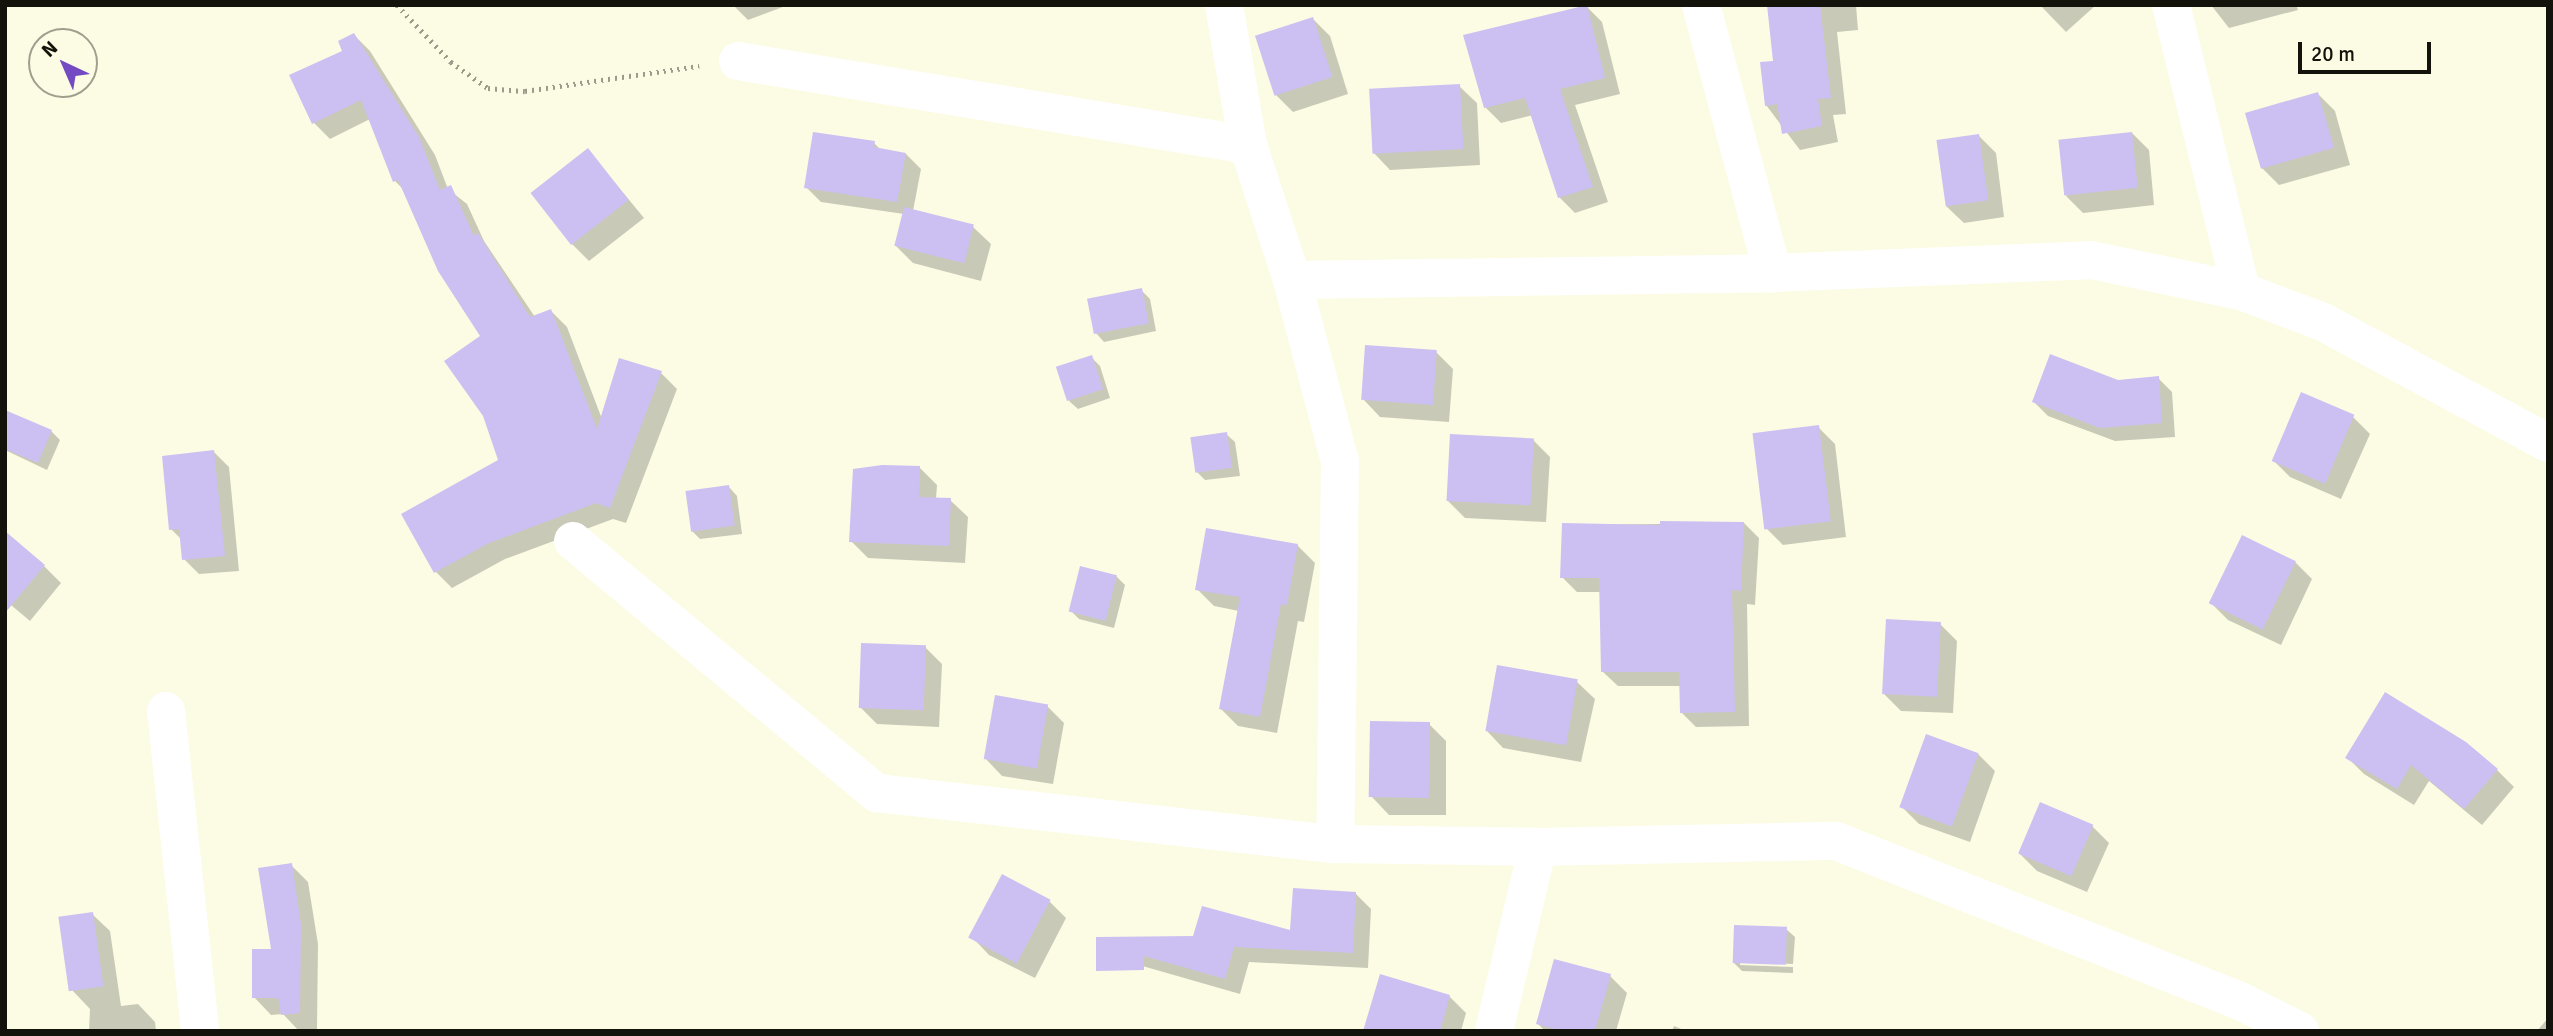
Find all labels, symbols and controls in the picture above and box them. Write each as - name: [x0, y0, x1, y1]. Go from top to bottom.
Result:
- north arrow: [28, 28, 98, 98]
- scale bar: [2301, 28, 2434, 72]
- text: N: [37, 36, 63, 63]
- text: 20 m: [2311, 41, 2355, 67]

